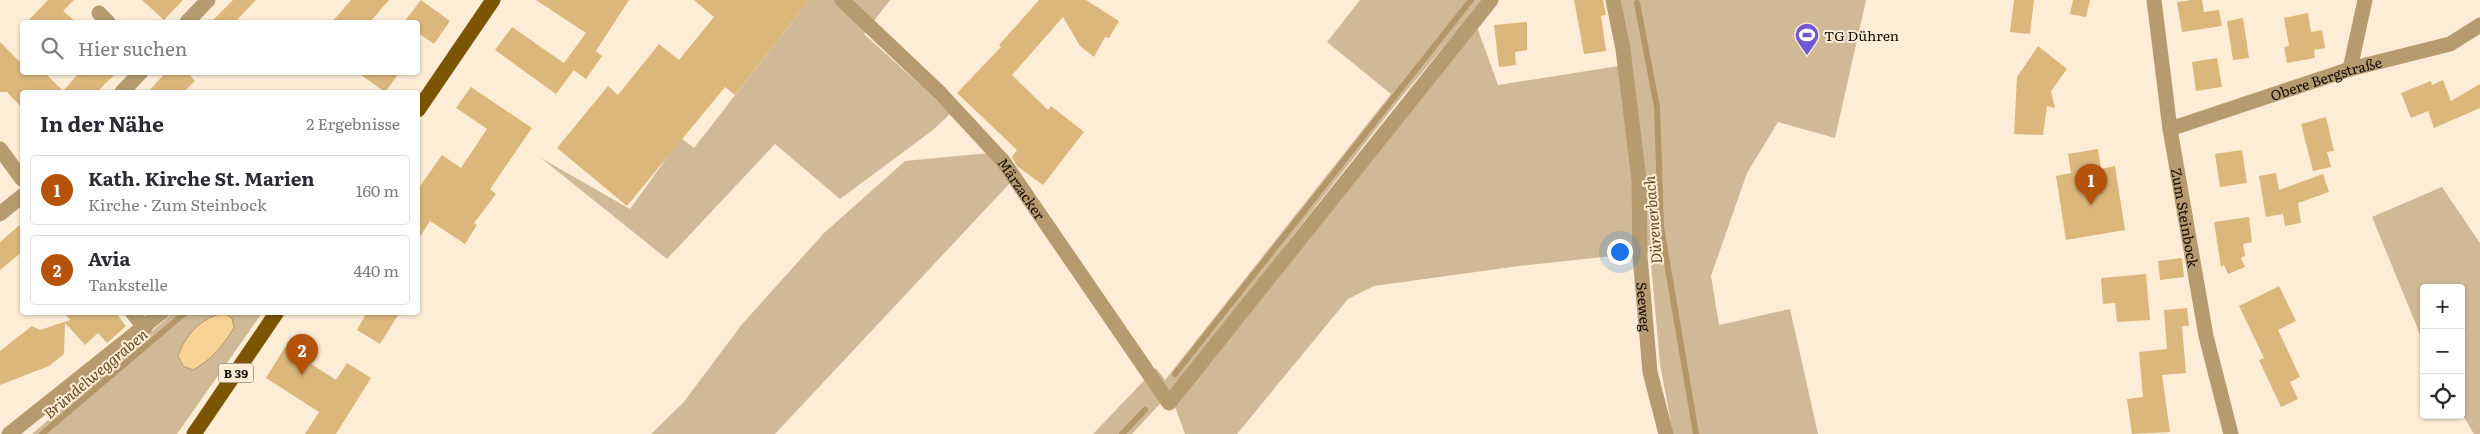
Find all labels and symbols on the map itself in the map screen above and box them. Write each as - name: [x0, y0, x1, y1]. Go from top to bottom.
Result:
- sports icon: TG Dühren: [1794, 22, 1820, 56]
- place label: TG Dühren: [1824, 25, 1899, 45]
- street label: Obere Bergstraße: [2267, 51, 2384, 105]
- street label: Märzacker: [993, 153, 1050, 224]
- pin: 1: [2075, 164, 2107, 205]
- street label: Zum Steinbock: [2167, 166, 2204, 270]
- water label: Dürenerbach: [1637, 175, 1667, 265]
- your location: [1607, 239, 1633, 265]
- street label: Seeweg: [1632, 281, 1656, 333]
- water label: Bründelweggraben: [38, 323, 152, 423]
- pin: 2: [286, 334, 318, 375]
- road number: B 39: [218, 363, 254, 382]

